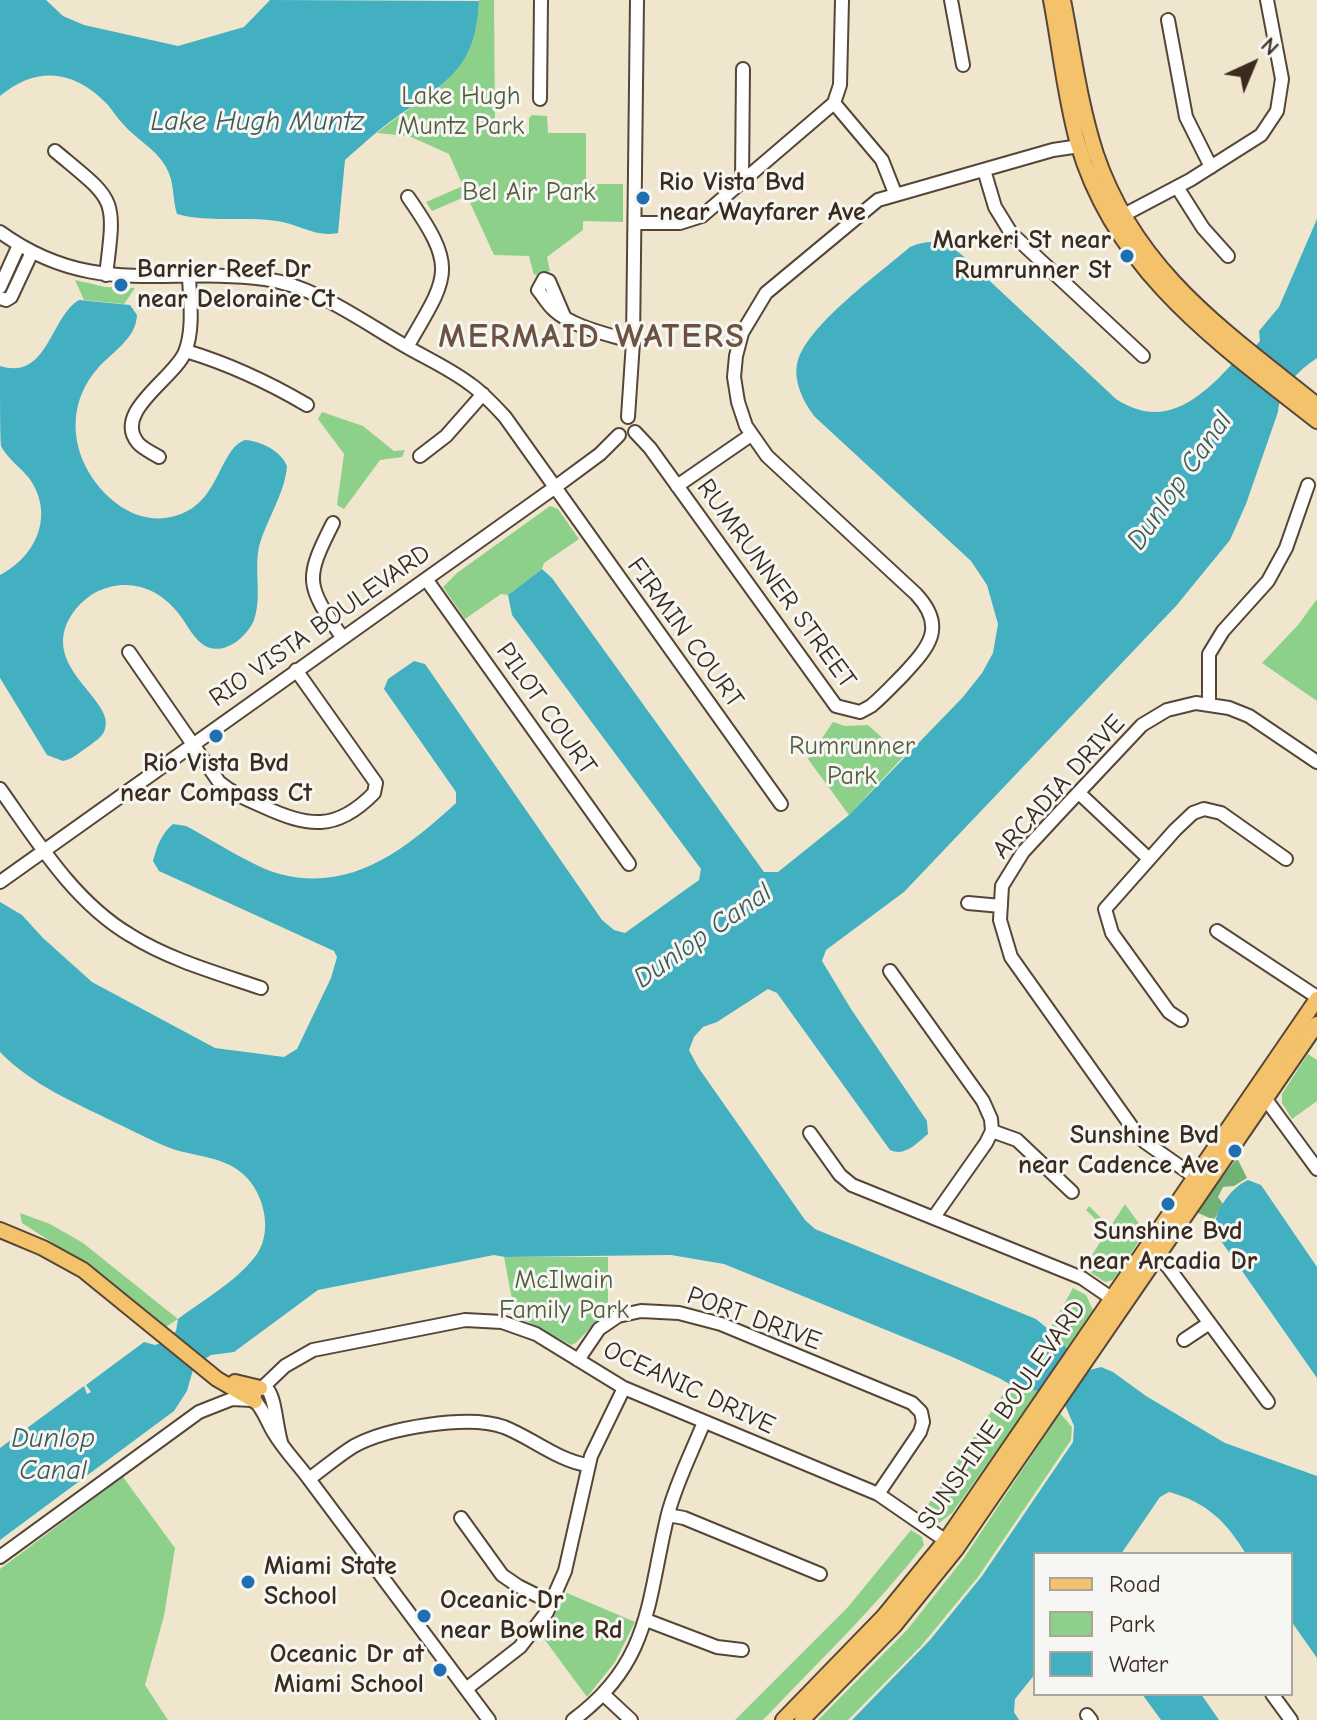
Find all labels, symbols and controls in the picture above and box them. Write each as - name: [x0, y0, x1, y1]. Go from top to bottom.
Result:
- north arrow: [1213, 24, 1293, 104]
- text: N: [1255, 32, 1284, 61]
- park label: Lake Hugh Muntz Park: [398, 81, 524, 142]
- water label: Lake Hugh Muntz: [150, 105, 364, 139]
- place label: Rio Vista Bvd near Wayfarer Ave: [659, 167, 866, 228]
- park label: Bel Air Park: [462, 177, 596, 209]
- marker: Rio Vista Bvd near Wayfarer Ave: [634, 189, 652, 207]
- place label: Markeri St near Rumrunner St: [933, 225, 1111, 286]
- marker: Markeri St near Rumrunner St: [1118, 247, 1136, 265]
- place label: Barrier Reef Dr near Deloraine Ct: [137, 254, 335, 316]
- marker: Barrier Reef Dr near Deloraine Ct: [112, 276, 130, 294]
- district label: MERMAID WATERS: [438, 317, 746, 357]
- water label: Dunlop Canal: [1120, 406, 1240, 556]
- street label: RUMRUNNER STREET: [690, 473, 862, 695]
- street label: RIO VISTA BOULEVARD: [203, 538, 437, 714]
- street label: FIRMIN COURT: [620, 552, 750, 714]
- street label: PILOT COURT: [489, 637, 603, 781]
- street label: ARCADIA DRIVE: [986, 709, 1132, 865]
- marker: Rio Vista Bvd near Compass Ct: [207, 727, 225, 745]
- park label: Rumrunner Park: [789, 731, 915, 792]
- place label: Rio Vista Bvd near Compass Ct: [120, 748, 312, 810]
- water label: Dunlop Canal: [628, 876, 778, 996]
- place label: Sunshine Bvd near Cadence Ave: [1018, 1120, 1219, 1182]
- marker: Sunshine Bvd near Cadence Ave: [1226, 1142, 1244, 1160]
- marker: Sunshine Bvd near Arcadia Dr: [1159, 1195, 1177, 1213]
- place label: Sunshine Bvd near Arcadia Dr: [1079, 1216, 1257, 1278]
- park label: McIlwain Family Park: [499, 1265, 629, 1326]
- street label: PORT DRIVE: [683, 1280, 825, 1358]
- street label: SUNSHINE BOULEVARD: [911, 1294, 1093, 1536]
- street label: OCEANIC DRIVE: [598, 1334, 780, 1442]
- water label: Dunlop Canal: [11, 1422, 95, 1488]
- place label: Miami State School: [264, 1551, 397, 1612]
- legend: [1033, 1552, 1293, 1696]
- text: Road: [1109, 1570, 1161, 1598]
- marker: Miami State School: [239, 1573, 257, 1591]
- place label: Oceanic Dr near Bowline Rd: [440, 1585, 623, 1646]
- marker: Oceanic Dr near Bowline Rd: [415, 1607, 433, 1625]
- text: Park: [1109, 1610, 1155, 1638]
- place label: Oceanic Dr at Miami School: [270, 1639, 424, 1700]
- text: Water: [1109, 1650, 1168, 1678]
- marker: Oceanic Dr at Miami School: [431, 1661, 449, 1679]

